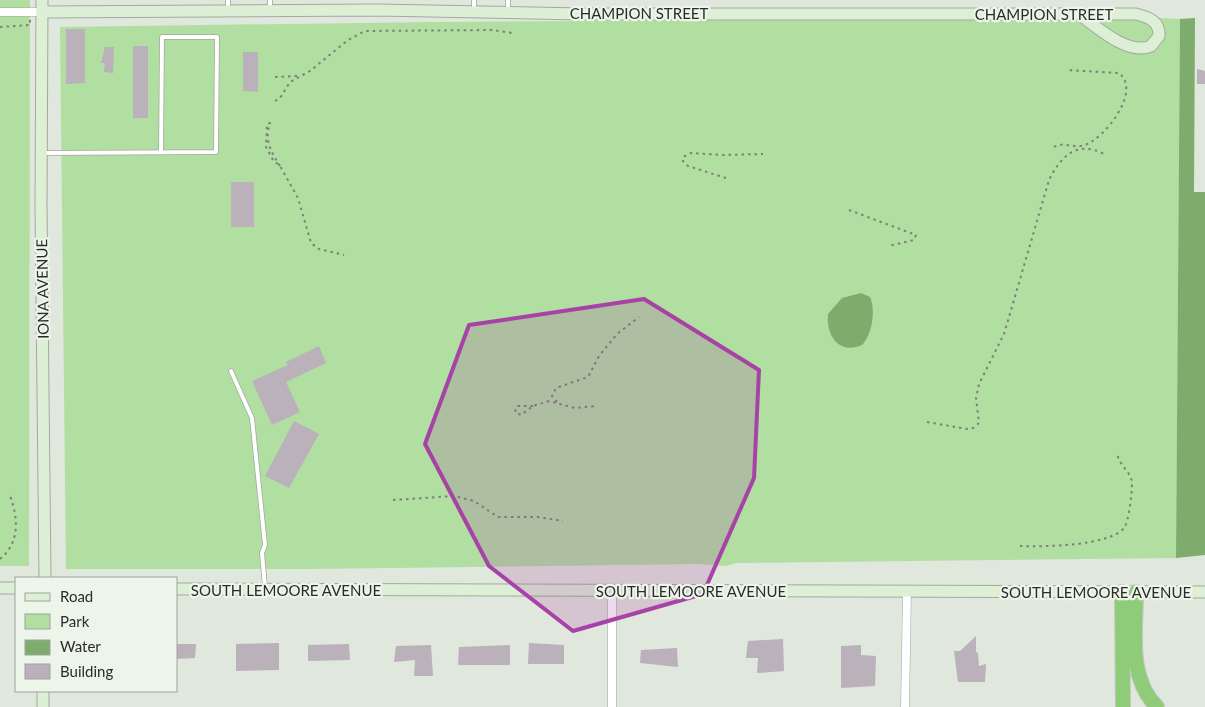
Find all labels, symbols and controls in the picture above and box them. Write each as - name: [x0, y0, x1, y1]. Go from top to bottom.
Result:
- street label: CHAMPION STREET: [570, 4, 708, 22]
- street label: CHAMPION STREET: [975, 5, 1113, 23]
- street label: IONA AVENUE: [32, 239, 52, 339]
- legend: [15, 577, 178, 692]
- street label: SOUTH LEMOORE AVENUE: [191, 581, 381, 599]
- street label: SOUTH LEMOORE AVENUE: [596, 582, 786, 600]
- street label: SOUTH LEMOORE AVENUE: [1001, 583, 1191, 601]
- text: Road: [60, 587, 93, 605]
- text: Park: [60, 612, 90, 630]
- text: Water: [60, 637, 101, 655]
- text: Building: [60, 662, 113, 680]

